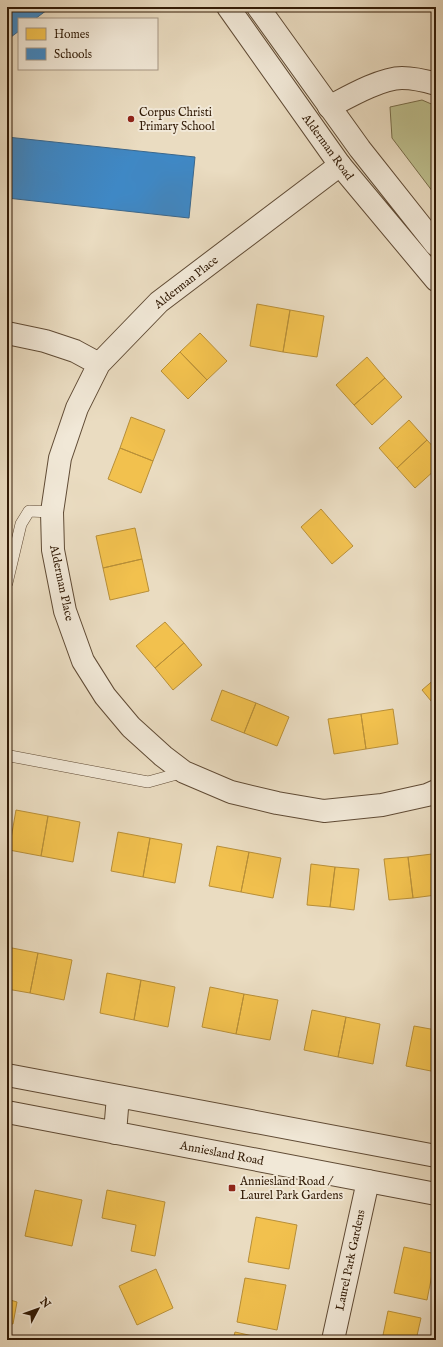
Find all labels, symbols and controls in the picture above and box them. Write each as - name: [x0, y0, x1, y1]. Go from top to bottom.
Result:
- legend: [18, 18, 158, 70]
- text: Homes: [54, 27, 90, 42]
- text: Schools: [54, 47, 92, 62]
- place label: Corpus Christi Primary School: [139, 105, 215, 134]
- street label: Alderman Road: [298, 110, 357, 184]
- marker: Corpus Christi Primary School: [126, 114, 136, 124]
- street label: Alderman Place: [150, 252, 222, 313]
- street label: Alderman Place: [46, 543, 77, 623]
- street label: Anniesland Road: [178, 1138, 266, 1169]
- place label: Anniesland Road / Laurel Park Gardens: [239, 1174, 343, 1203]
- marker: Anniesland Road / Laurel Park Gardens: [227, 1183, 237, 1193]
- street label: Laurel Park Gardens: [332, 1208, 369, 1312]
- north arrow: [18, 1289, 58, 1329]
- text: N: [36, 1294, 54, 1312]

